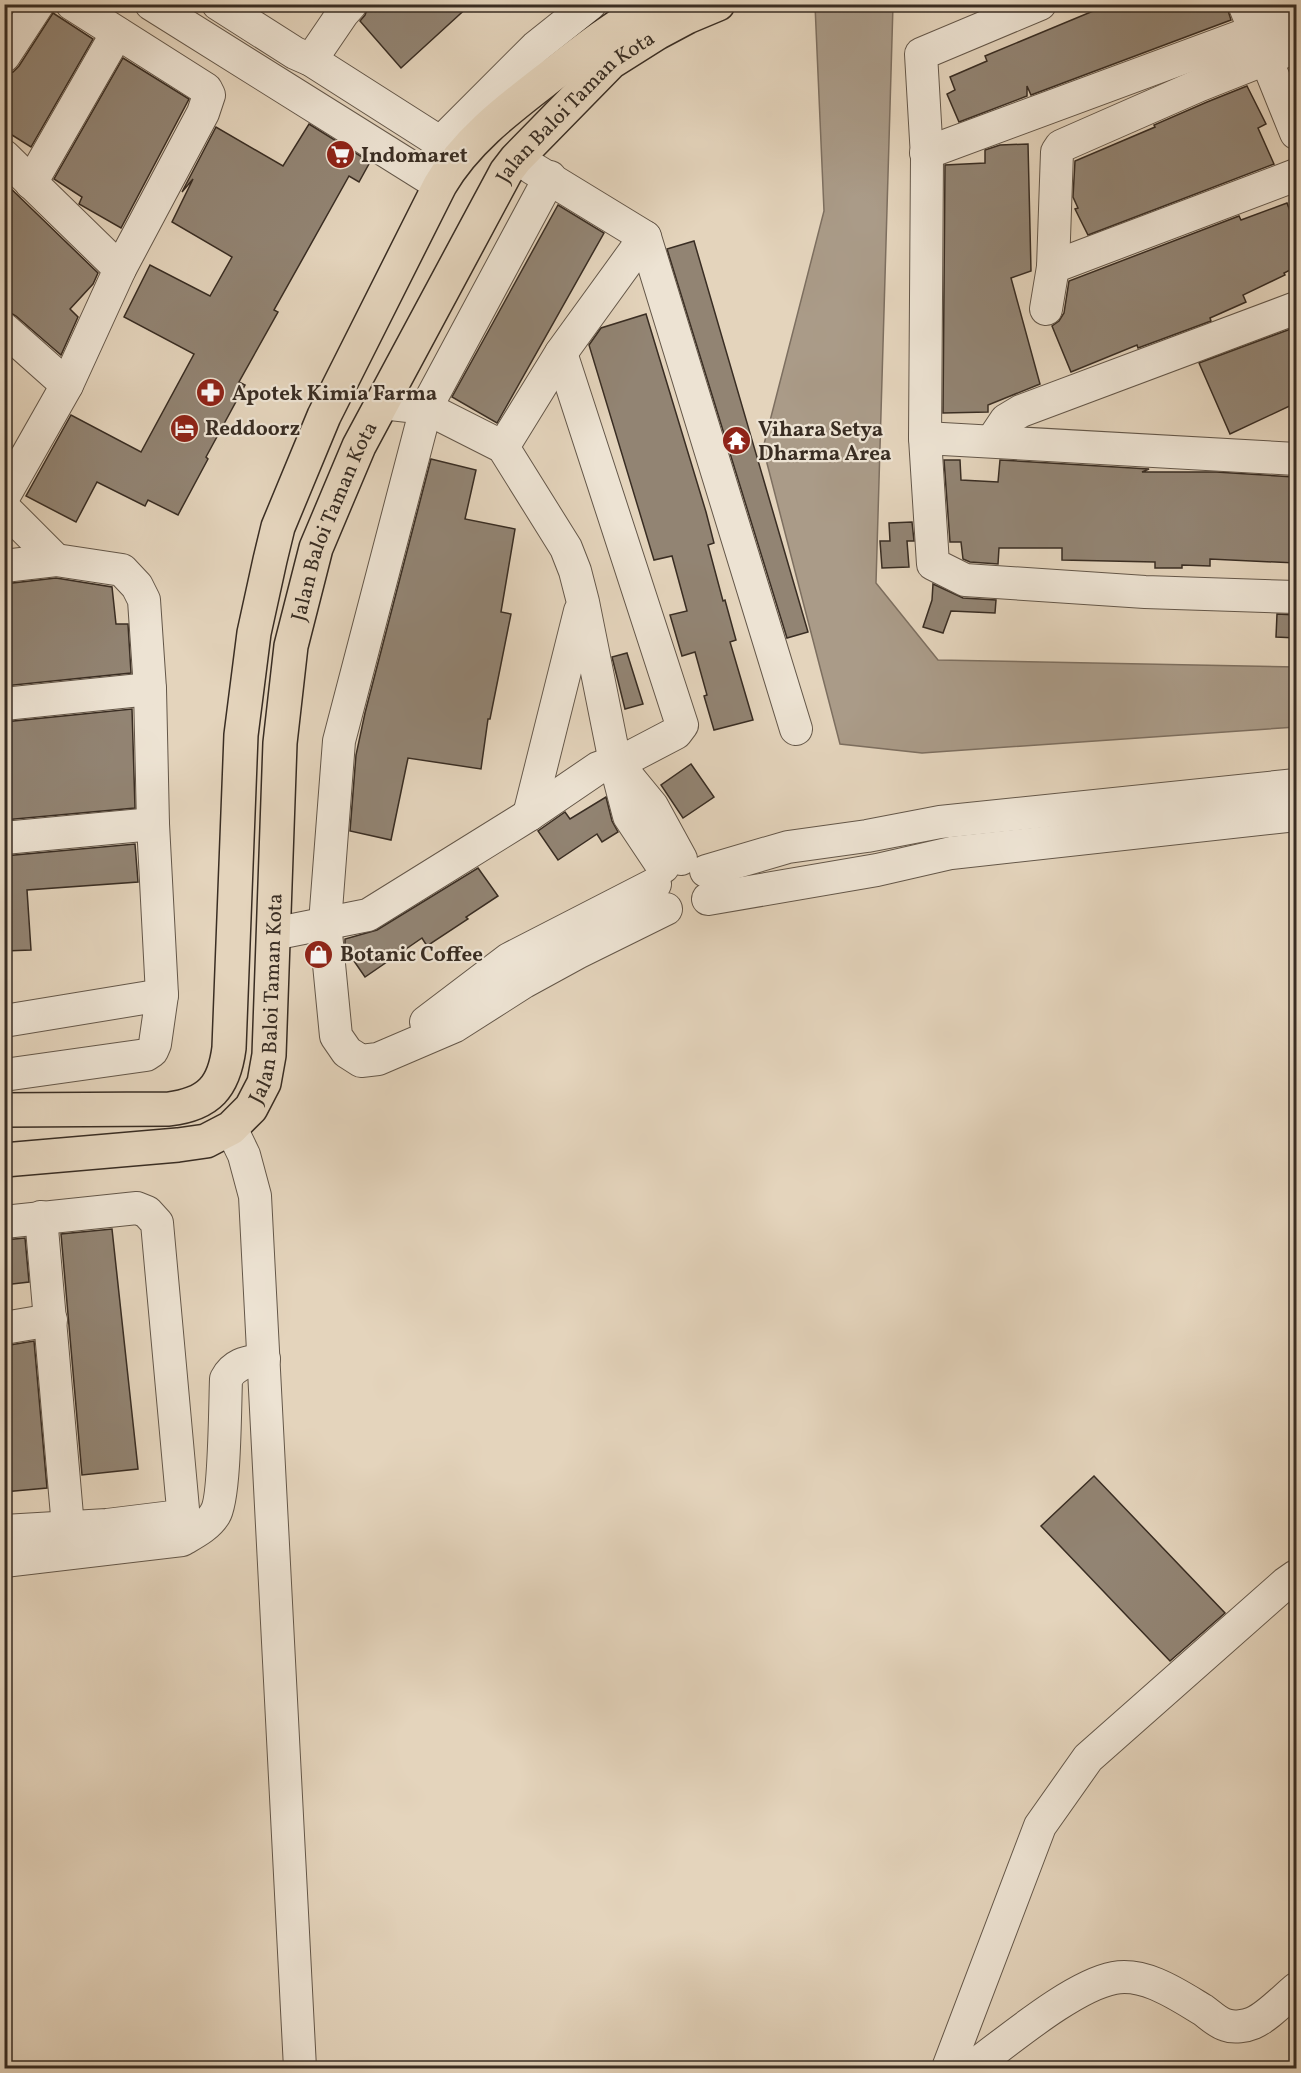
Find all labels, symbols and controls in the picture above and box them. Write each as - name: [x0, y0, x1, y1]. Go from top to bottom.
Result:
- street label: Jalan Baloi Taman Kota: [490, 25, 661, 189]
- supermarket icon: Indomaret: [324, 139, 356, 171]
- place label: Indomaret: [361, 142, 468, 171]
- pharmacy icon: Apotek Kimia Farma: [195, 377, 227, 409]
- place label: Apotek Kimia Farma: [232, 380, 437, 409]
- hotel icon: Reddoorz: [168, 412, 200, 444]
- place label: Reddoorz: [205, 415, 301, 444]
- place label: Vihara Setya Dharma Area: [758, 416, 892, 469]
- street label: Jalan Baloi Taman Kota: [285, 417, 385, 624]
- temple icon: Vihara Setya Dharma Area: [721, 425, 753, 457]
- street label: Jalan Baloi Taman Kota: [243, 893, 291, 1109]
- shop icon: Botanic Coffee: [303, 938, 335, 970]
- place label: Botanic Coffee: [340, 941, 483, 970]

